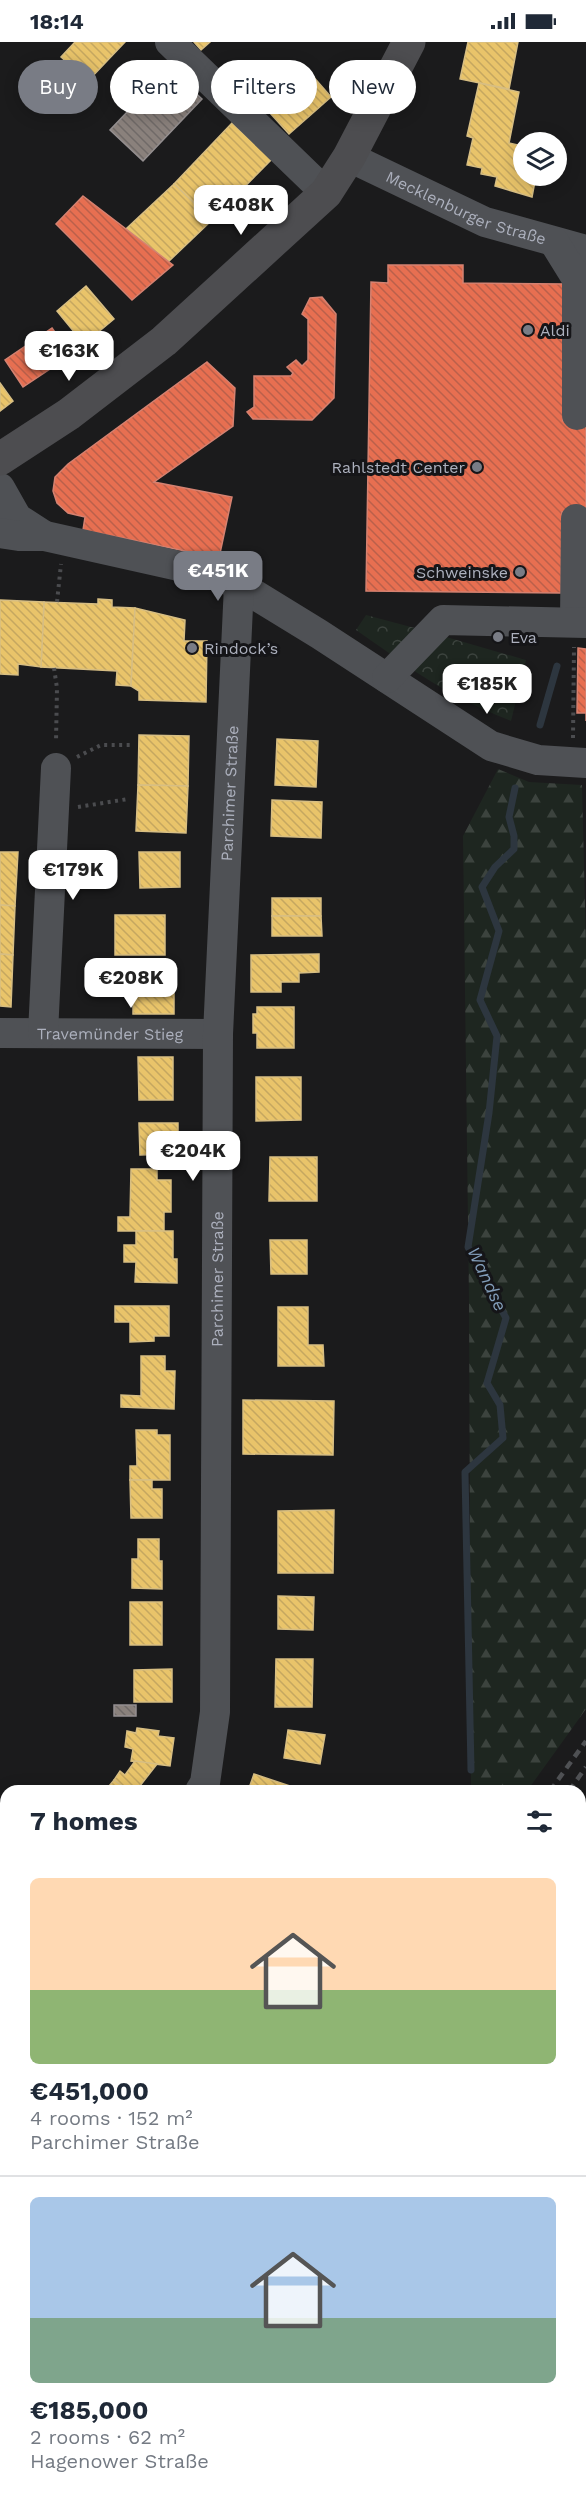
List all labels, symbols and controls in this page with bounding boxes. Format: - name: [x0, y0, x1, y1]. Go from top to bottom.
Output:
- text: 18:14: [30, 9, 84, 34]
- chip: Buy: [18, 60, 98, 114]
- chip: Rent: [110, 60, 199, 114]
- chip: Filters: [211, 60, 317, 114]
- chip: New: [329, 60, 416, 114]
- map controls: [513, 132, 567, 186]
- button: layers: [513, 132, 567, 186]
- street label: Mecklenburger Straße: [383, 167, 548, 249]
- pin: €408K: [199, 185, 283, 236]
- text: €408K: [208, 192, 274, 216]
- place label: Aldi: [540, 321, 570, 340]
- marker: Aldi: [521, 323, 535, 337]
- pin: €163K: [27, 331, 111, 382]
- text: €163K: [39, 338, 99, 362]
- place label: Rahlstedt Center: [331, 458, 465, 477]
- marker: Rahlstedt Center: [470, 460, 484, 474]
- pin: €451K: [176, 551, 260, 602]
- text: €451K: [187, 558, 249, 582]
- place label: Schweinske: [416, 563, 508, 582]
- marker: Schweinske: [513, 565, 527, 579]
- place label: Eva: [510, 628, 537, 647]
- marker: Eva: [491, 630, 505, 644]
- place label: Rindock’s: [204, 639, 278, 658]
- marker: Rindock’s: [185, 641, 199, 655]
- pin: €185K: [445, 664, 529, 715]
- text: €185K: [457, 671, 517, 695]
- street label: Parchimer Straße: [217, 725, 242, 862]
- pin: €179K: [31, 850, 115, 901]
- text: €179K: [43, 857, 104, 881]
- pin: €208K: [89, 958, 173, 1009]
- text: €208K: [98, 965, 164, 989]
- street label: Travemünder Stieg: [37, 1024, 184, 1044]
- pin: €204K: [151, 1131, 235, 1182]
- text: €204K: [160, 1138, 226, 1162]
- street label: Parchimer Straße: [208, 1211, 227, 1347]
- water label: Wandse: [463, 1243, 511, 1314]
- icon: filters: [523, 1805, 556, 1838]
- text: 7 homes: [30, 1806, 138, 1836]
- icon: home: [239, 1917, 347, 2025]
- text: €451,000: [30, 2076, 149, 2106]
- text: 4 rooms · 152 m²: [30, 2106, 193, 2130]
- text: Parchimer Straße: [30, 2130, 200, 2154]
- icon: home: [239, 2236, 347, 2344]
- text: €185,000: [30, 2395, 148, 2425]
- text: 2 rooms · 62 m²: [30, 2425, 185, 2449]
- text: Hagenower Straße: [30, 2449, 209, 2473]

